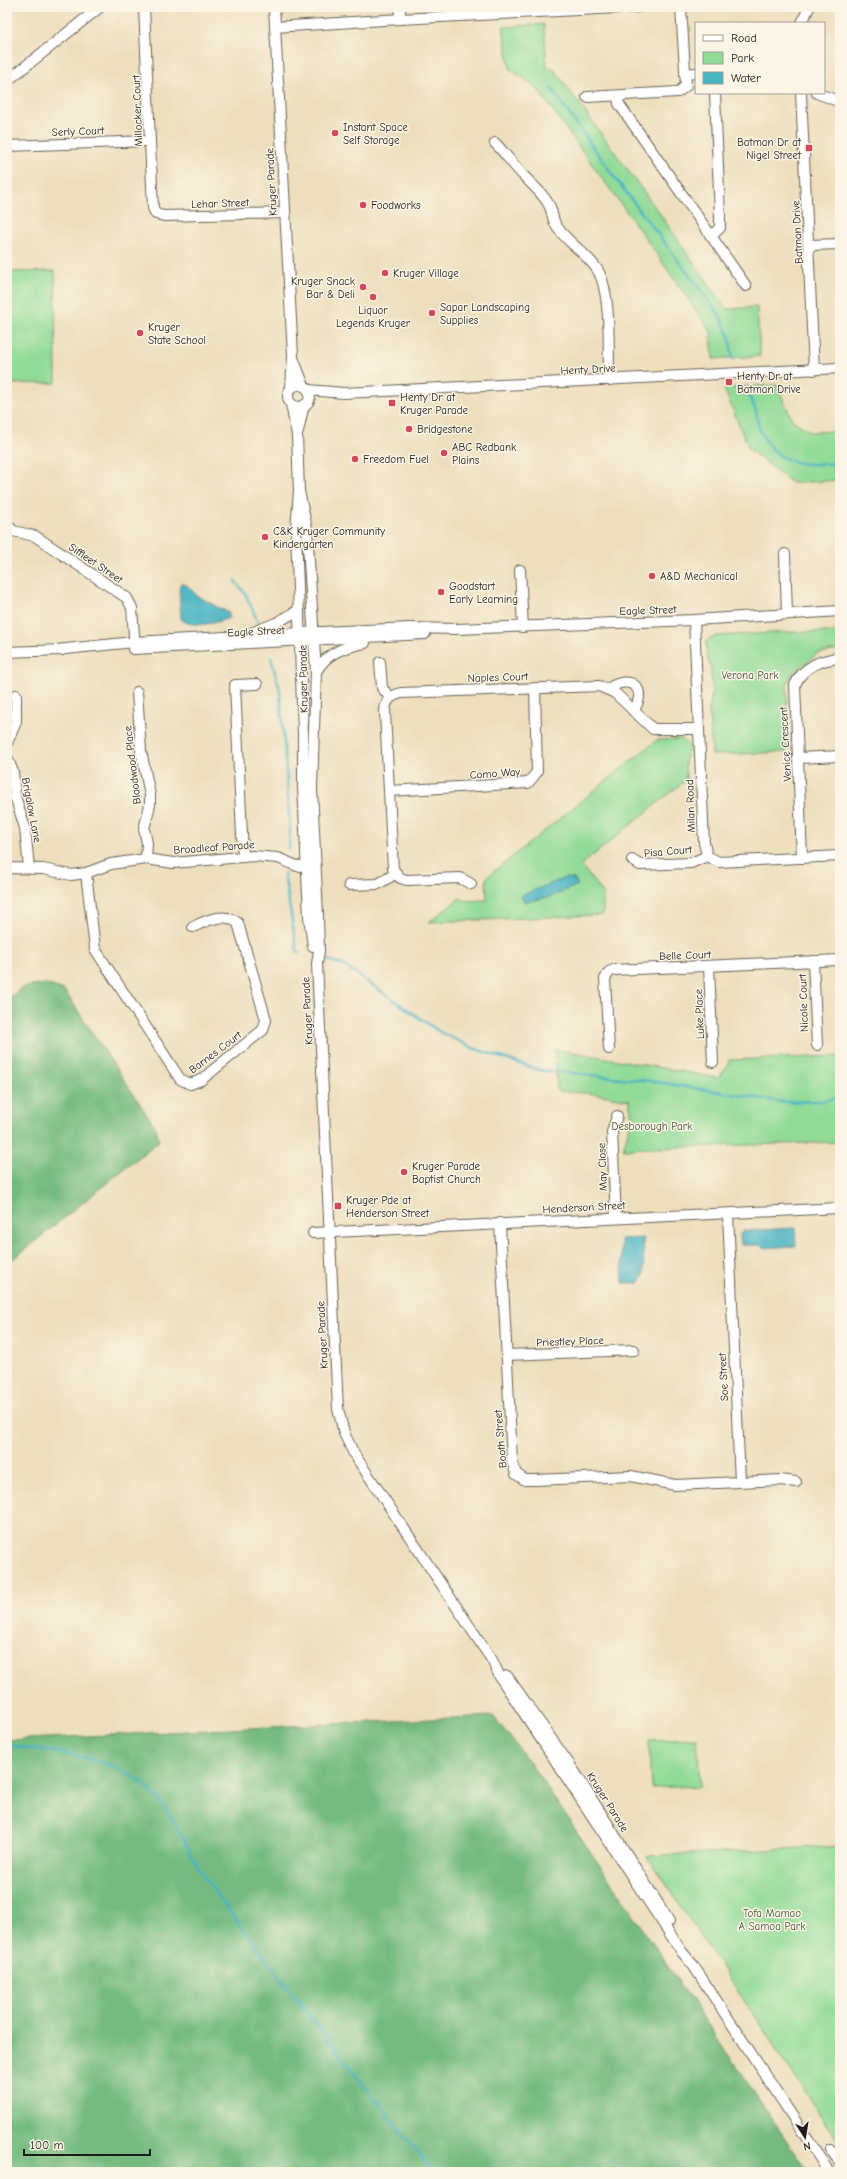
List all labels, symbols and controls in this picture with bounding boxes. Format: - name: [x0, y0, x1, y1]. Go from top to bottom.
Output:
- legend: [695, 22, 825, 94]
- text: Road: [731, 31, 757, 45]
- text: Park: [731, 51, 754, 65]
- text: Water: [731, 71, 761, 85]
- street label: Millocker Court: [130, 74, 145, 147]
- place label: Instant Space Self Storage: [343, 121, 408, 147]
- street label: Serly Court: [51, 124, 105, 139]
- marker: Instant Space Self Storage: [330, 128, 340, 138]
- place label: Batman Dr at Nigel Street: [737, 136, 802, 162]
- marker: Batman Dr at Nigel Street: [804, 143, 814, 153]
- street label: Kruger Parade: [263, 147, 280, 216]
- street label: Lehar Street: [191, 196, 250, 211]
- place label: Foodworks: [371, 199, 421, 212]
- street label: Batman Drive: [789, 199, 806, 264]
- marker: Foodworks: [358, 200, 368, 210]
- place label: Kruger Village: [393, 267, 459, 280]
- marker: Kruger Village: [380, 268, 390, 278]
- place label: Kruger Snack Bar & Deli: [291, 275, 356, 301]
- marker: Kruger Snack Bar & Deli: [358, 282, 368, 292]
- marker: Liquor Legends Kruger: [368, 292, 378, 302]
- place label: Sapar Landscaping Supplies: [440, 301, 530, 327]
- place label: Liquor Legends Kruger: [336, 304, 411, 330]
- marker: Sapar Landscaping Supplies: [427, 308, 437, 318]
- place label: Kruger State School: [148, 321, 206, 347]
- marker: Kruger State School: [135, 328, 145, 338]
- street label: Henty Drive: [560, 362, 616, 377]
- place label: Henty Dr at Batman Drive: [737, 370, 801, 396]
- marker: Henty Dr at Batman Drive: [724, 377, 734, 387]
- place label: Henty Dr at Kruger Parade: [400, 391, 469, 417]
- marker: Henty Dr at Kruger Parade: [387, 398, 397, 408]
- place label: Bridgestone: [417, 423, 473, 436]
- marker: Bridgestone: [404, 424, 414, 434]
- place label: ABC Redbank Plains: [452, 441, 517, 467]
- marker: ABC Redbank Plains: [439, 448, 449, 458]
- place label: Freedom Fuel: [363, 453, 429, 466]
- marker: Freedom Fuel: [350, 454, 360, 464]
- place label: C&K Kruger Community Kindergarten: [273, 525, 385, 551]
- marker: C&K Kruger Community Kindergarten: [260, 532, 270, 542]
- street label: Siffleet Street: [66, 541, 126, 587]
- place label: A&D Mechanical: [660, 570, 738, 583]
- marker: A&D Mechanical: [647, 571, 657, 581]
- place label: Goodstart Early Learning: [449, 580, 518, 606]
- marker: Goodstart Early Learning: [436, 587, 446, 597]
- street label: Eagle Street: [619, 603, 678, 618]
- street label: Eagle Street: [227, 623, 286, 639]
- street label: Kruger Parade: [296, 644, 311, 713]
- park label: Verona Park: [721, 669, 779, 682]
- street label: Naples Court: [467, 670, 529, 685]
- street label: Venice Crescent: [777, 705, 794, 782]
- street label: Bloodwood Place: [121, 724, 144, 805]
- street label: Como Way: [469, 765, 521, 782]
- street label: Brigalow Lane: [19, 776, 44, 844]
- street label: Milan Road: [683, 779, 698, 833]
- street label: Broadleaf Parade: [173, 838, 255, 857]
- street label: Pisa Court: [643, 843, 693, 860]
- street label: Belle Court: [659, 948, 712, 963]
- street label: Nicole Court: [796, 973, 811, 1032]
- street label: Kruger Parade: [299, 976, 316, 1045]
- street label: Luke Place: [692, 988, 707, 1039]
- street label: Barnes Court: [186, 1028, 245, 1076]
- park label: Desborough Park: [612, 1120, 693, 1133]
- street label: May Close: [595, 1142, 610, 1191]
- place label: Kruger Parade Baptist Church: [412, 1160, 481, 1186]
- marker: Kruger Parade Baptist Church: [399, 1167, 409, 1177]
- place label: Kruger Pde at Henderson Street: [346, 1194, 430, 1220]
- street label: Henderson Street: [542, 1199, 627, 1216]
- marker: Kruger Pde at Henderson Street: [333, 1201, 343, 1211]
- street label: Kruger Parade: [314, 1300, 331, 1369]
- street label: Priestley Place: [536, 1334, 605, 1349]
- street label: Soe Street: [716, 1352, 731, 1402]
- street label: Booth Street: [491, 1408, 510, 1469]
- street label: Kruger Parade: [584, 1770, 631, 1835]
- park label: Tofa Mamao A Samoa Park: [738, 1907, 806, 1933]
- north arrow: [785, 2117, 825, 2157]
- scale bar: [24, 2131, 150, 2157]
- text: 100 m: [30, 2138, 63, 2152]
- text: N: [802, 2139, 812, 2153]

